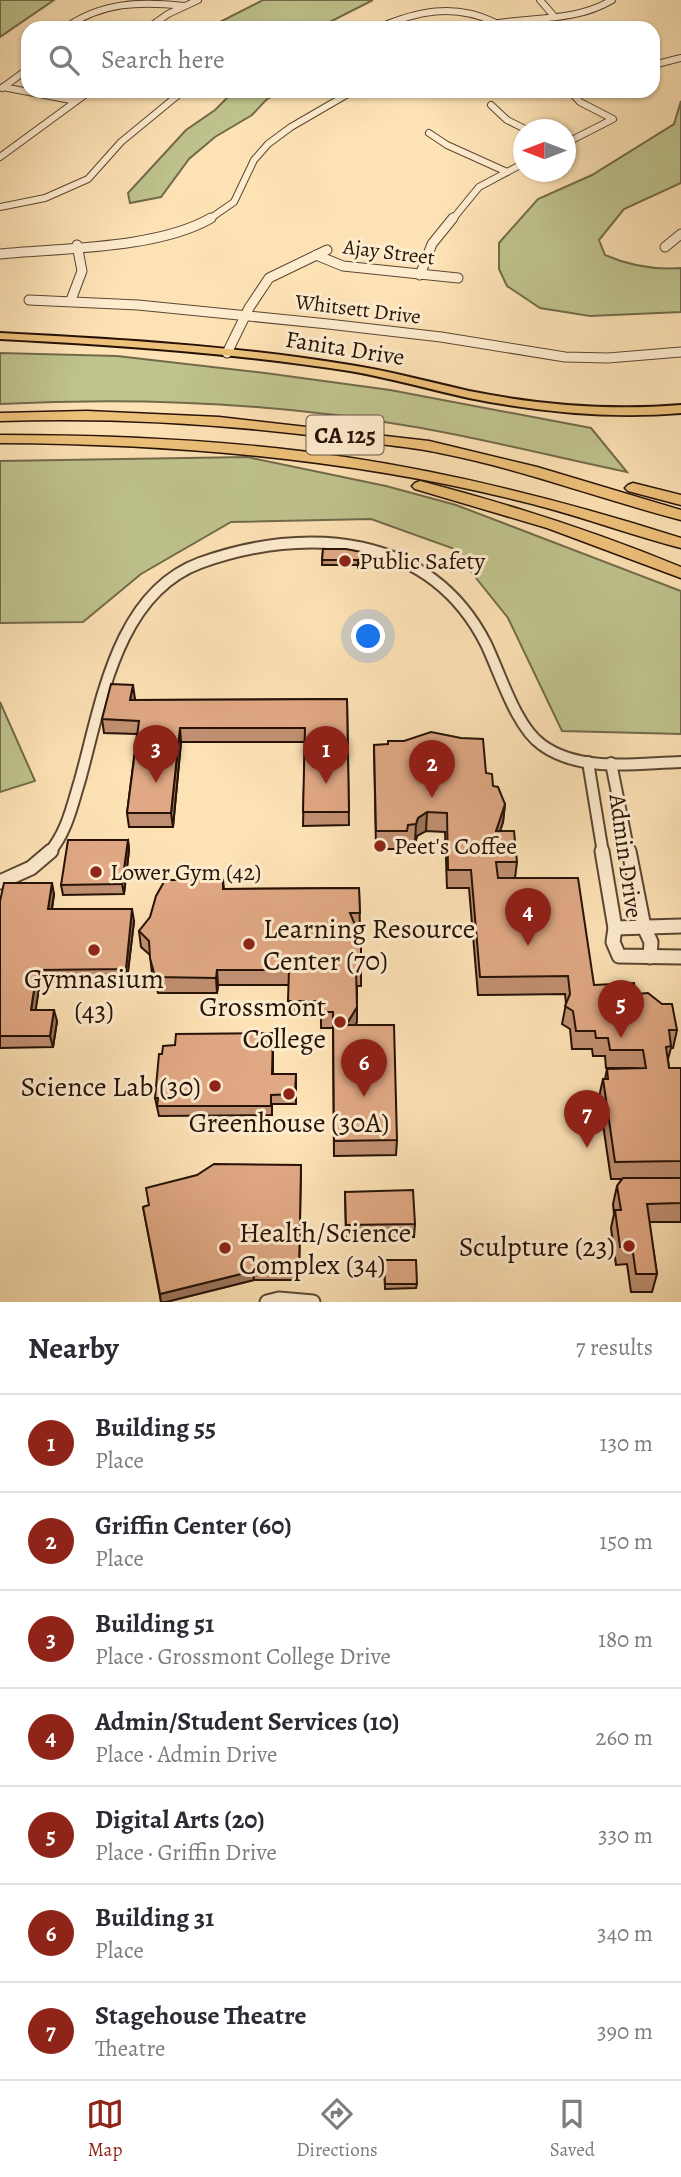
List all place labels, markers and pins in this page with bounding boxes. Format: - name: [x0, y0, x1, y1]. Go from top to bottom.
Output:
- place label: Public Safety: [359, 545, 486, 577]
- marker: Public Safety: [337, 553, 353, 569]
- pin: 3: [133, 725, 179, 783]
- pin: 1: [303, 726, 349, 784]
- pin: 2: [409, 740, 455, 798]
- place label: Peet's Coffee: [394, 830, 517, 862]
- marker: Peet's Coffee: [372, 838, 388, 854]
- place label: Lower Gym (42): [110, 856, 261, 888]
- marker: Lower Gym (42): [88, 864, 104, 880]
- pin: 4: [505, 888, 551, 946]
- place label: Learning Resource Center (70): [263, 910, 475, 980]
- marker: Learning Resource Center (70): [241, 936, 257, 952]
- marker: Gymnasium (43): [86, 942, 102, 958]
- place label: Gymnasium (43): [24, 960, 164, 1030]
- pin: 5: [598, 980, 644, 1038]
- place label: Grossmont College: [199, 988, 326, 1058]
- marker: Grossmont College: [332, 1014, 348, 1030]
- pin: 6: [341, 1039, 387, 1097]
- place label: Science Lab (30): [21, 1068, 201, 1106]
- marker: Science Lab (30): [207, 1078, 223, 1094]
- marker: Greenhouse (30A): [281, 1086, 297, 1102]
- pin: 7: [564, 1090, 610, 1148]
- place label: Greenhouse (30A): [189, 1104, 389, 1142]
- place label: Health/Science Complex (34): [239, 1214, 411, 1284]
- place label: Sculpture (23): [459, 1228, 615, 1266]
- marker: Sculpture (23): [621, 1238, 637, 1254]
- marker: Health/Science Complex (34): [217, 1240, 233, 1256]

